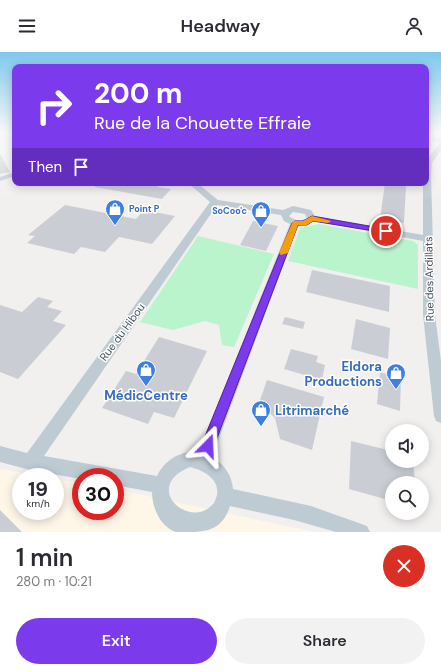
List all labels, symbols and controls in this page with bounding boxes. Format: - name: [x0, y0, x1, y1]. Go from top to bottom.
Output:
- text: Headway: [181, 14, 260, 38]
- icon: menu: [16, 15, 38, 37]
- icon: person: [403, 15, 425, 37]
- text: 200 m: [94, 75, 182, 112]
- icon: right: [28, 80, 80, 132]
- text: Rue de la Chouette Effraie: [94, 111, 311, 135]
- icon: arrive: [70, 156, 92, 178]
- text: Then: [28, 157, 62, 177]
- shop icon: Point P: [104, 198, 126, 226]
- shop icon: SoCoo'c: [250, 200, 272, 228]
- place label: Point P: [129, 203, 160, 215]
- place label: SoCoo'c: [212, 205, 248, 217]
- pin: [369, 214, 403, 248]
- icon: arrive: [375, 220, 397, 242]
- street label: Rue des Ardillats: [421, 236, 437, 322]
- street label: Rue du Hibou: [96, 300, 148, 364]
- place label: Eldora Productions: [304, 358, 382, 390]
- shop icon: MédicCentre: [135, 359, 157, 387]
- shop icon: Eldora Productions: [385, 362, 407, 390]
- place label: MédicCentre: [104, 387, 188, 404]
- shop icon: Litrimarché: [250, 399, 272, 427]
- place label: Litrimarché: [275, 402, 349, 419]
- map controls: [385, 424, 429, 520]
- button: sound: [385, 424, 429, 468]
- position arrow: [187, 425, 229, 467]
- speed limit sign: 30: [72, 468, 124, 520]
- text: 19: [28, 476, 48, 502]
- button: search: [385, 476, 429, 520]
- text: km/h: [26, 497, 50, 510]
- text: 1 min: [16, 542, 73, 573]
- button: close: [383, 545, 425, 587]
- text: 280 m · 10:21: [16, 573, 92, 590]
- button: Exit: [16, 618, 217, 664]
- button: Share: [225, 618, 425, 664]

